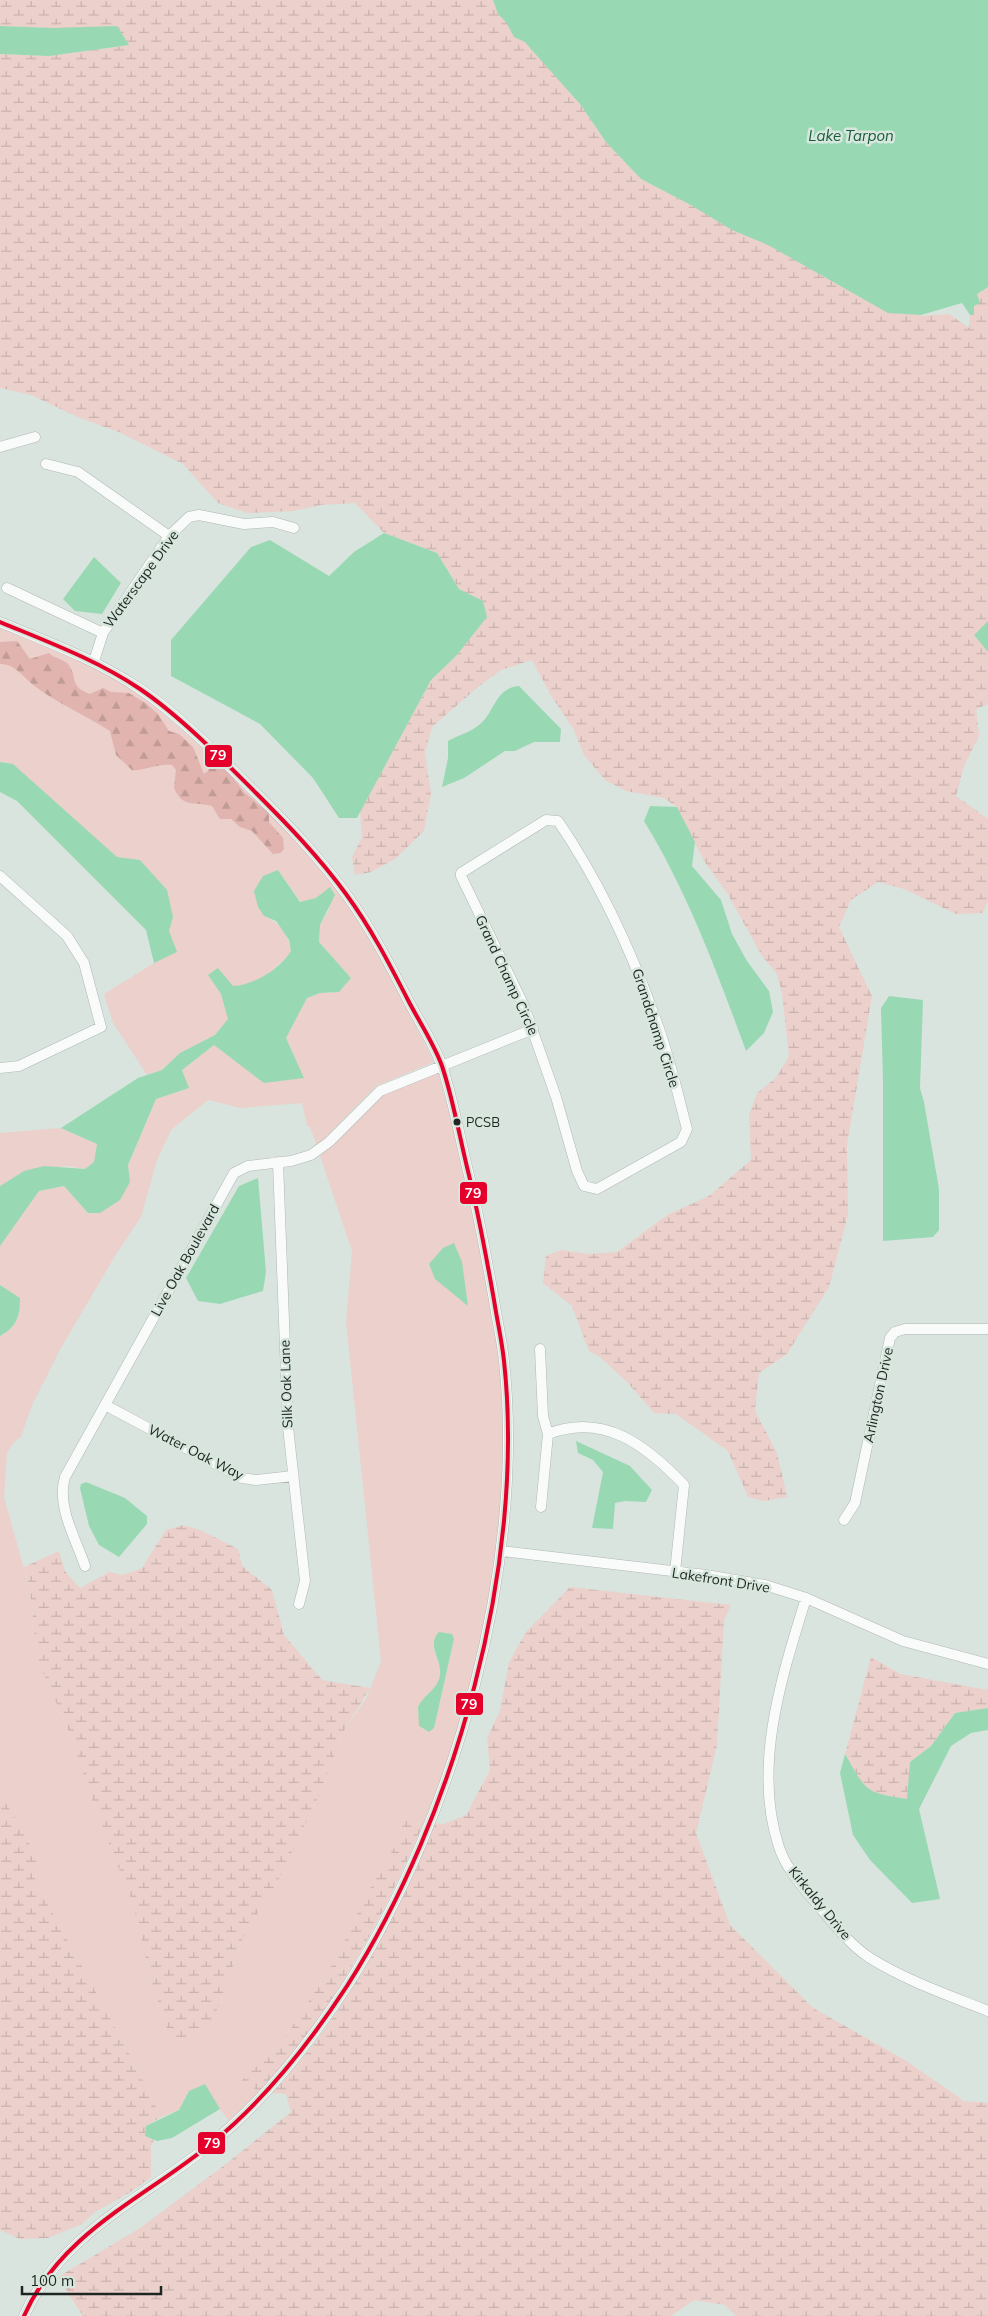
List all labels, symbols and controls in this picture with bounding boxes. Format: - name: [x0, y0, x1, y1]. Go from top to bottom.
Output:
- water label: Lake Tarpon: [808, 126, 894, 145]
- street label: Waterscape Drive: [100, 527, 182, 631]
- line badge: 79: [204, 744, 233, 768]
- text: 79: [210, 746, 226, 764]
- street label: Grand Champ Circle: [471, 912, 543, 1038]
- street label: Grandchamp Circle: [628, 966, 684, 1090]
- place label: PCSB: [466, 1114, 500, 1130]
- marker: PCSB: [452, 1117, 462, 1127]
- line badge: 79: [459, 1181, 488, 1205]
- text: 79: [465, 1184, 481, 1202]
- street label: Live Oak Boulevard: [147, 1201, 223, 1319]
- street label: Silk Oak Lane: [275, 1340, 297, 1428]
- street label: Arlington Drive: [859, 1346, 897, 1444]
- street label: Water Oak Way: [145, 1420, 247, 1484]
- street label: Lakefront Drive: [671, 1563, 771, 1597]
- line badge: 79: [455, 1692, 484, 1716]
- text: 79: [461, 1695, 477, 1713]
- street label: Kirkaldy Drive: [785, 1863, 855, 1943]
- line badge: 79: [197, 2131, 226, 2155]
- text: 79: [204, 2134, 220, 2152]
- scale bar: [22, 2264, 161, 2296]
- text: 100 m: [30, 2271, 74, 2290]

